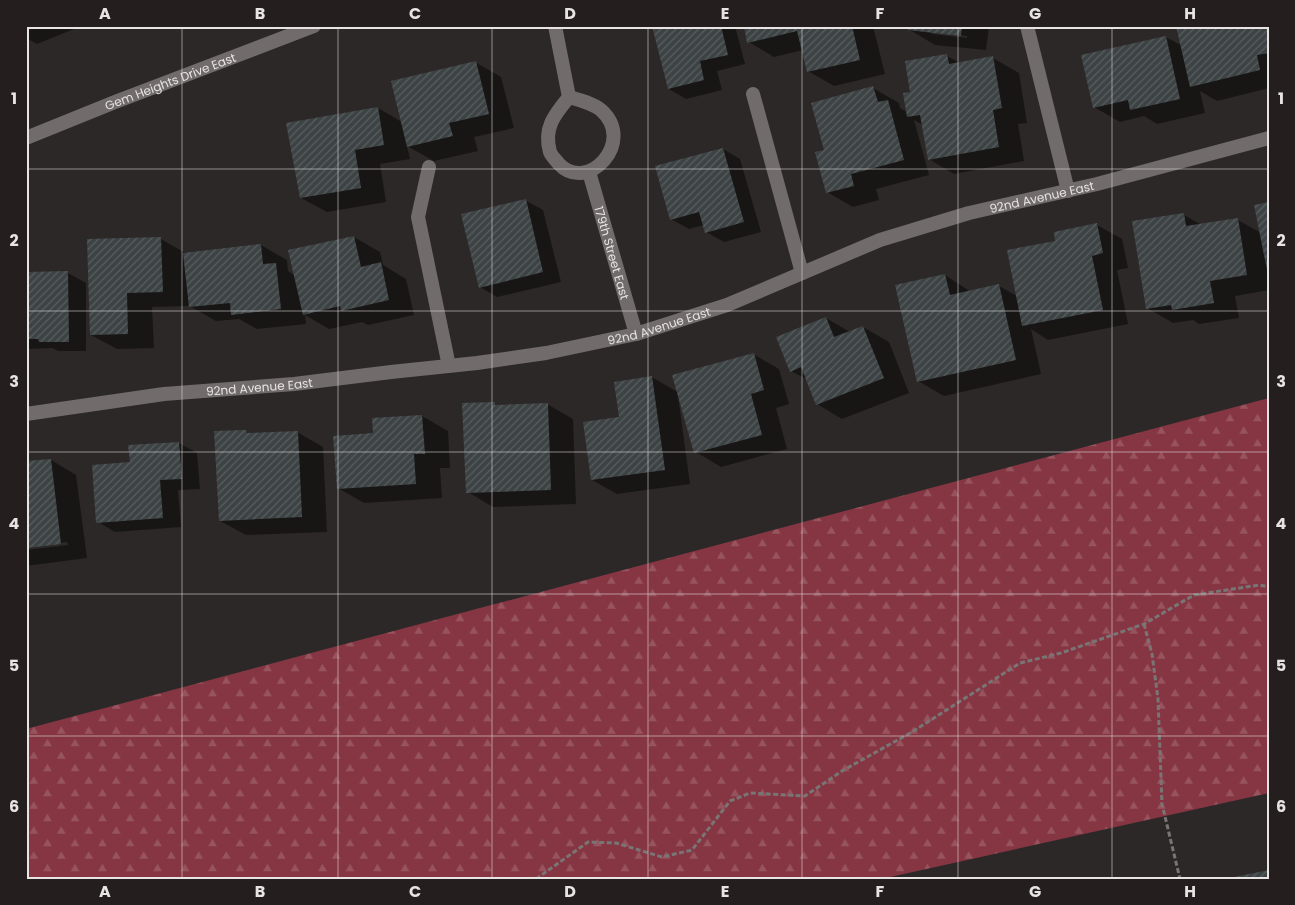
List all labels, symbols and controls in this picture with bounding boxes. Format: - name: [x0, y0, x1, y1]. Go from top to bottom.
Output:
- text: A: [99, 2, 111, 25]
- text: B: [255, 2, 265, 25]
- text: C: [409, 2, 421, 25]
- text: D: [564, 2, 576, 25]
- text: E: [721, 2, 729, 25]
- text: F: [876, 2, 885, 25]
- text: G: [1029, 2, 1041, 25]
- text: H: [1184, 2, 1196, 25]
- street label: Gem Heights Drive East: [102, 48, 238, 114]
- text: 1: [11, 87, 17, 110]
- text: 1: [1278, 87, 1284, 110]
- street label: 92nd Avenue East: [988, 176, 1096, 217]
- street label: 179th Street East: [591, 204, 634, 301]
- text: 2: [9, 229, 19, 252]
- text: 2: [1276, 229, 1286, 252]
- street label: 92nd Avenue East: [606, 302, 713, 348]
- text: 3: [9, 370, 19, 393]
- text: 3: [1276, 370, 1286, 393]
- street label: 92nd Avenue East: [205, 373, 313, 399]
- text: 4: [9, 512, 20, 535]
- text: 4: [1276, 512, 1287, 535]
- text: 5: [9, 654, 19, 677]
- text: 5: [1276, 654, 1286, 677]
- text: 6: [9, 795, 19, 818]
- text: 6: [1276, 795, 1286, 818]
- text: A: [99, 880, 111, 903]
- text: B: [255, 880, 265, 903]
- text: C: [409, 880, 421, 903]
- text: D: [564, 880, 576, 903]
- text: E: [721, 880, 729, 903]
- text: F: [876, 880, 885, 903]
- text: G: [1029, 880, 1041, 903]
- text: H: [1184, 880, 1196, 903]

